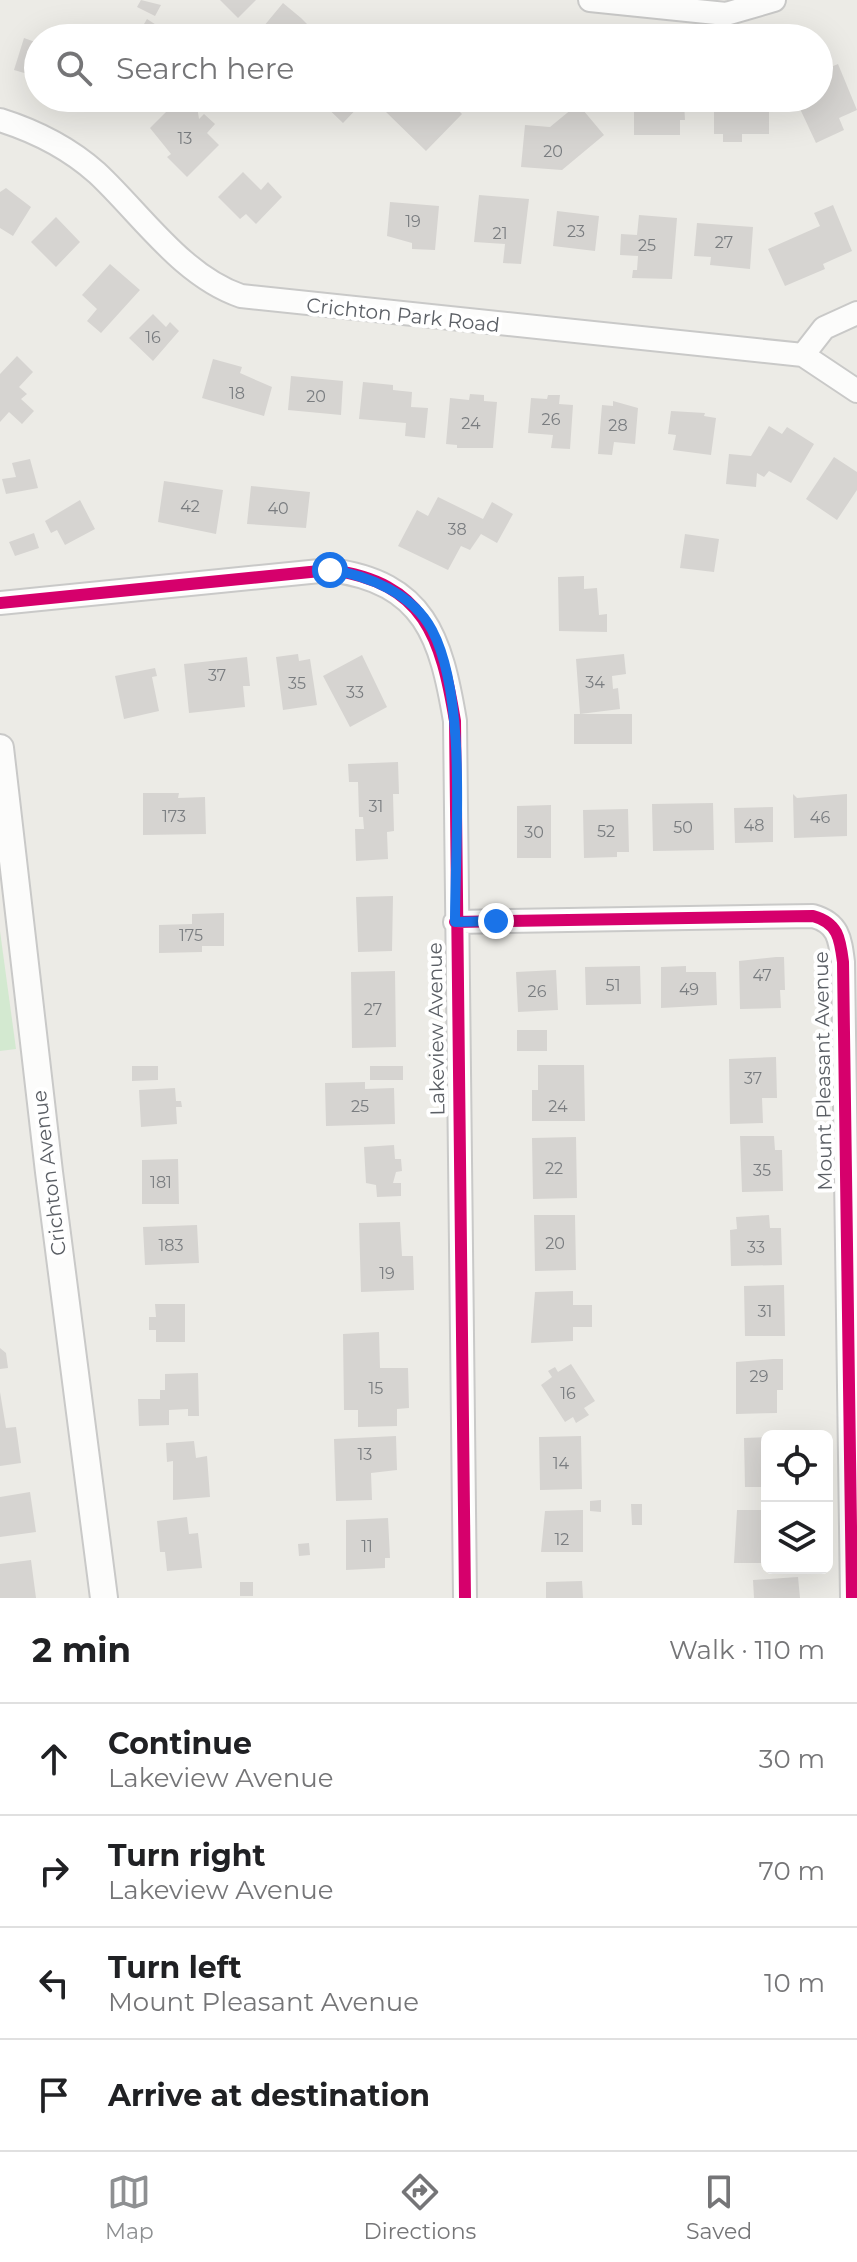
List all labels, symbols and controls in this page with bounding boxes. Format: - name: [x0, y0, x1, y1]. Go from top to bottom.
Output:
- search box: [24, 24, 833, 112]
- icon: search: [52, 46, 96, 90]
- text: Search here: [116, 50, 294, 87]
- house number: 13: [178, 129, 192, 148]
- house number: 20: [543, 142, 563, 161]
- house number: 19: [405, 212, 421, 231]
- house number: 23: [567, 222, 585, 241]
- house number: 21: [493, 224, 507, 243]
- house number: 27: [715, 233, 733, 252]
- house number: 25: [638, 236, 656, 255]
- street label: Crichton Park Road: [305, 293, 501, 337]
- house number: 16: [145, 328, 161, 347]
- house number: 18: [229, 384, 245, 403]
- house number: 20: [306, 387, 326, 406]
- house number: 26: [542, 410, 561, 429]
- house number: 24: [461, 414, 481, 433]
- house number: 28: [608, 416, 628, 435]
- house number: 42: [180, 497, 200, 516]
- house number: 40: [267, 499, 289, 518]
- house number: 38: [447, 520, 467, 539]
- route start: [312, 552, 348, 588]
- house number: 37: [208, 666, 226, 685]
- house number: 34: [585, 673, 605, 692]
- house number: 35: [288, 674, 306, 693]
- house number: 33: [346, 683, 364, 702]
- house number: 31: [369, 797, 383, 816]
- house number: 173: [162, 807, 186, 826]
- house number: 46: [810, 808, 830, 827]
- house number: 48: [744, 816, 764, 835]
- house number: 50: [673, 818, 693, 837]
- house number: 52: [597, 822, 615, 841]
- house number: 30: [524, 823, 544, 842]
- route end: [478, 903, 514, 939]
- house number: 175: [179, 926, 203, 945]
- street label: Lakeview Avenue: [422, 942, 450, 1116]
- street label: Mount Pleasant Avenue: [809, 951, 837, 1191]
- house number: 47: [752, 966, 772, 985]
- house number: 51: [606, 976, 620, 995]
- house number: 49: [679, 980, 699, 999]
- house number: 26: [528, 982, 547, 1001]
- house number: 27: [364, 1000, 382, 1019]
- house number: 37: [744, 1069, 762, 1088]
- street label: Crichton Avenue: [27, 1089, 71, 1257]
- house number: 25: [351, 1097, 369, 1116]
- house number: 24: [548, 1097, 568, 1116]
- house number: 22: [545, 1159, 563, 1178]
- house number: 35: [753, 1161, 771, 1180]
- house number: 181: [150, 1173, 172, 1192]
- house number: 20: [545, 1234, 565, 1253]
- house number: 183: [158, 1236, 184, 1255]
- house number: 33: [747, 1238, 765, 1257]
- house number: 19: [379, 1264, 395, 1283]
- house number: 31: [758, 1302, 772, 1321]
- house number: 29: [750, 1367, 768, 1386]
- house number: 15: [369, 1379, 383, 1398]
- house number: 16: [560, 1384, 576, 1403]
- map controls: [761, 1430, 833, 1574]
- button: locate: [761, 1430, 833, 1502]
- house number: 13: [358, 1445, 372, 1464]
- house number: 14: [553, 1454, 570, 1473]
- button: layers: [761, 1502, 833, 1574]
- house number: 12: [555, 1530, 569, 1549]
- house number: 11: [361, 1537, 373, 1556]
- text: 2 min: [32, 1629, 131, 1671]
- text: Walk · 110 m: [669, 1634, 825, 1666]
- text: Continue: [108, 1725, 252, 1762]
- icon: ahead: [32, 1737, 76, 1781]
- text: 30 m: [759, 1743, 825, 1775]
- text: Lakeview Avenue: [108, 1762, 333, 1794]
- text: Turn right: [108, 1837, 265, 1874]
- icon: right: [32, 1849, 76, 1893]
- text: 70 m: [759, 1855, 825, 1887]
- text: Lakeview Avenue: [108, 1874, 333, 1906]
- text: Turn left: [108, 1949, 241, 1986]
- icon: left: [32, 1961, 76, 2005]
- text: 10 m: [764, 1967, 825, 1999]
- text: Mount Pleasant Avenue: [108, 1986, 419, 2018]
- icon: arrive: [32, 2073, 76, 2117]
- text: Arrive at destination: [108, 2077, 430, 2114]
- tab: Map: [105, 2170, 154, 2245]
- tab: Directions: [364, 2170, 476, 2245]
- tab: Saved: [686, 2170, 752, 2245]

